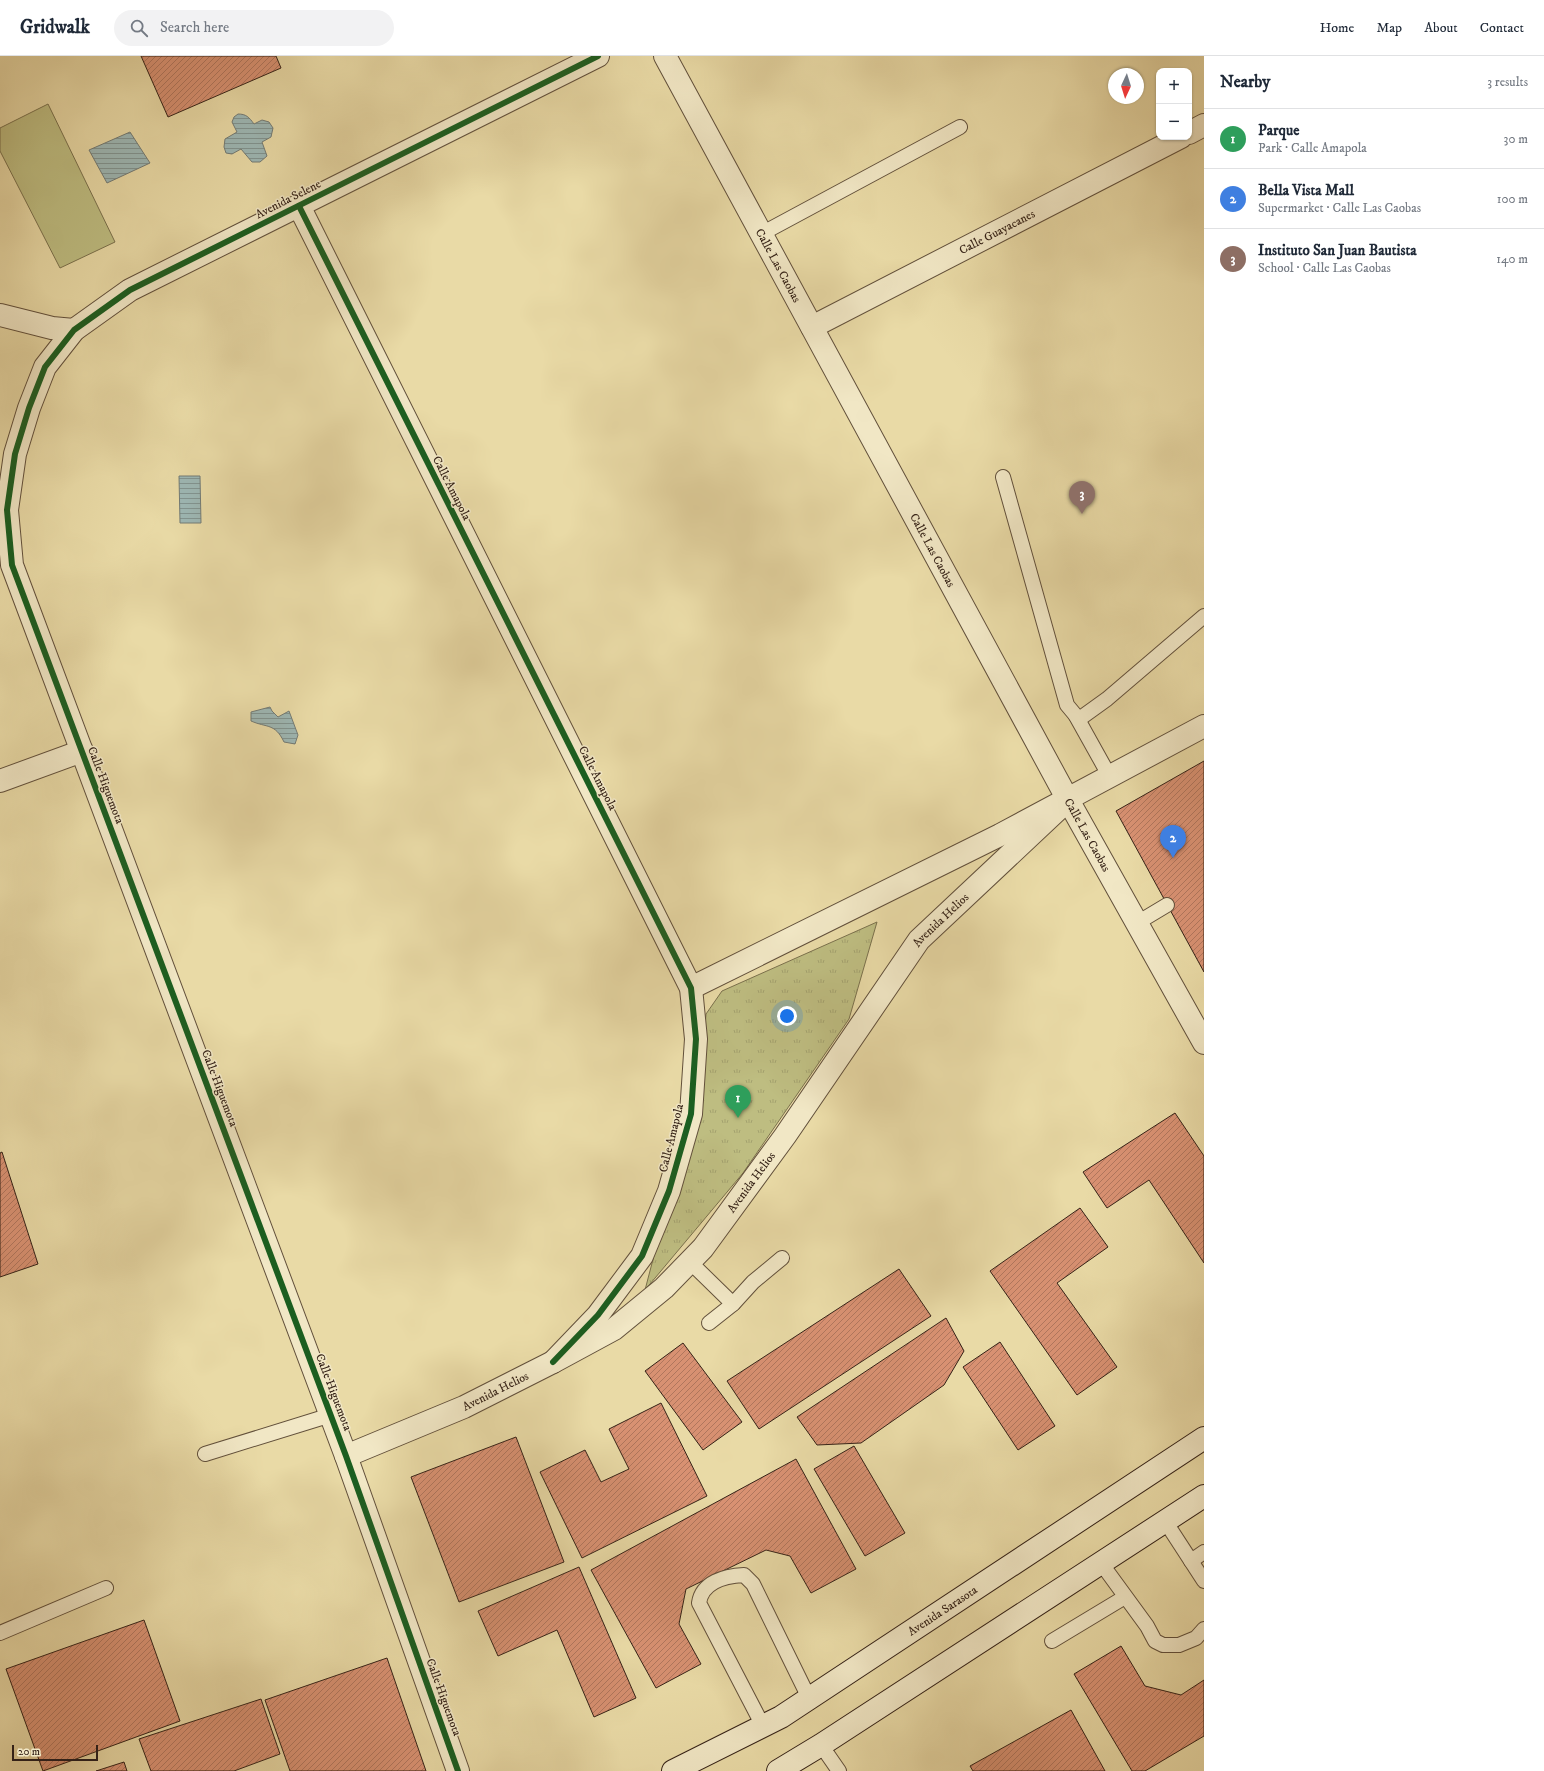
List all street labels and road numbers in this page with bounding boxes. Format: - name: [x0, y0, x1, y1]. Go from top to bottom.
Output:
- street label: Avenida Selene: [253, 176, 324, 222]
- street label: Calle Guayacanes: [957, 206, 1038, 258]
- street label: Calle Las Caobas: [752, 226, 804, 305]
- street label: Calle Amapola: [429, 454, 475, 524]
- street label: Calle Las Caobas: [906, 511, 958, 590]
- street label: Calle Amapola: [575, 744, 621, 814]
- street label: Calle Higuemota: [84, 745, 127, 827]
- street label: Calle Las Caobas: [1060, 796, 1114, 874]
- street label: Avenida Helios: [909, 890, 972, 950]
- street label: Calle Higuemota: [198, 1048, 241, 1130]
- street label: Calle Amapola: [656, 1101, 687, 1174]
- street label: Avenida Helios: [724, 1149, 779, 1216]
- street label: Calle Higuemota: [312, 1352, 355, 1434]
- street label: Avenida Helios: [460, 1369, 531, 1415]
- street label: Avenida Sarasota: [905, 1582, 981, 1639]
- street label: Calle Higuemota: [423, 1656, 465, 1739]

